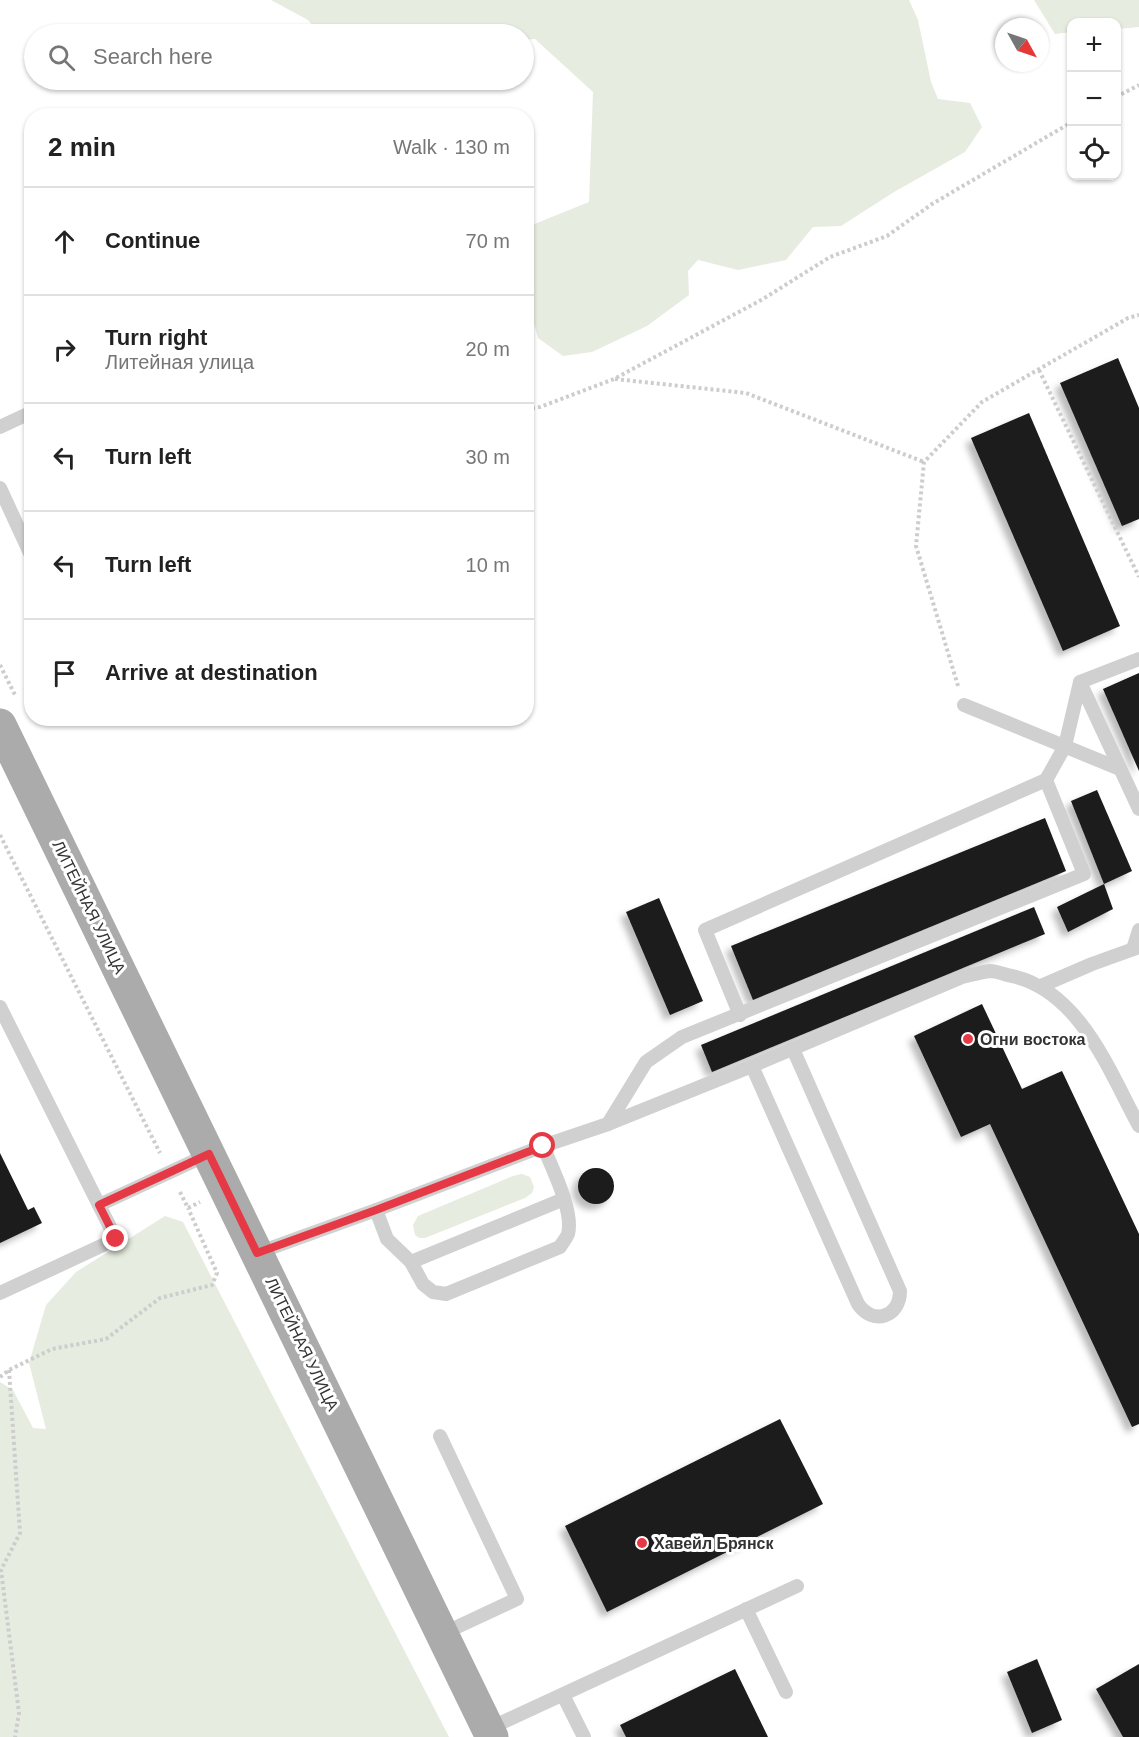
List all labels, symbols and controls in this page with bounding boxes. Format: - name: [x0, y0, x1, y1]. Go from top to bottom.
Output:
- north arrow: [995, 18, 1049, 72]
- map controls: [1067, 18, 1121, 180]
- button: +: [1067, 18, 1121, 72]
- search box: [24, 24, 534, 90]
- icon: search: [45, 41, 78, 74]
- text: Search here: [93, 44, 213, 69]
- button: −: [1067, 72, 1121, 126]
- button: locate: [1067, 126, 1121, 180]
- text: 2 min: [48, 132, 116, 162]
- text: Walk · 130 m: [393, 136, 510, 158]
- icon: ahead: [48, 225, 81, 258]
- text: Continue: [105, 228, 200, 253]
- text: 70 m: [466, 230, 510, 252]
- text: Turn right: [105, 325, 207, 350]
- icon: right: [48, 333, 81, 366]
- text: 20 m: [466, 338, 510, 360]
- text: Литейная улица: [105, 351, 254, 373]
- icon: left: [48, 441, 81, 474]
- text: Turn left: [105, 444, 191, 469]
- text: 30 m: [466, 446, 510, 468]
- icon: left: [48, 549, 81, 582]
- text: Turn left: [105, 552, 191, 577]
- text: 10 m: [466, 554, 510, 576]
- icon: arrive: [48, 657, 81, 690]
- text: Arrive at destination: [105, 660, 318, 685]
- street label: ЛИТЕЙНАЯ УЛИЦА: [49, 837, 130, 977]
- place label: Огни востока: [980, 1031, 1086, 1048]
- marker: Огни востока: [961, 1032, 975, 1046]
- route start: [529, 1132, 555, 1158]
- route end: [102, 1225, 128, 1251]
- street label: ЛИТЕЙНАЯ УЛИЦА: [262, 1274, 343, 1414]
- place label: Хавейл Брянск: [654, 1535, 775, 1552]
- marker: Хавейл Брянск: [635, 1536, 649, 1550]

